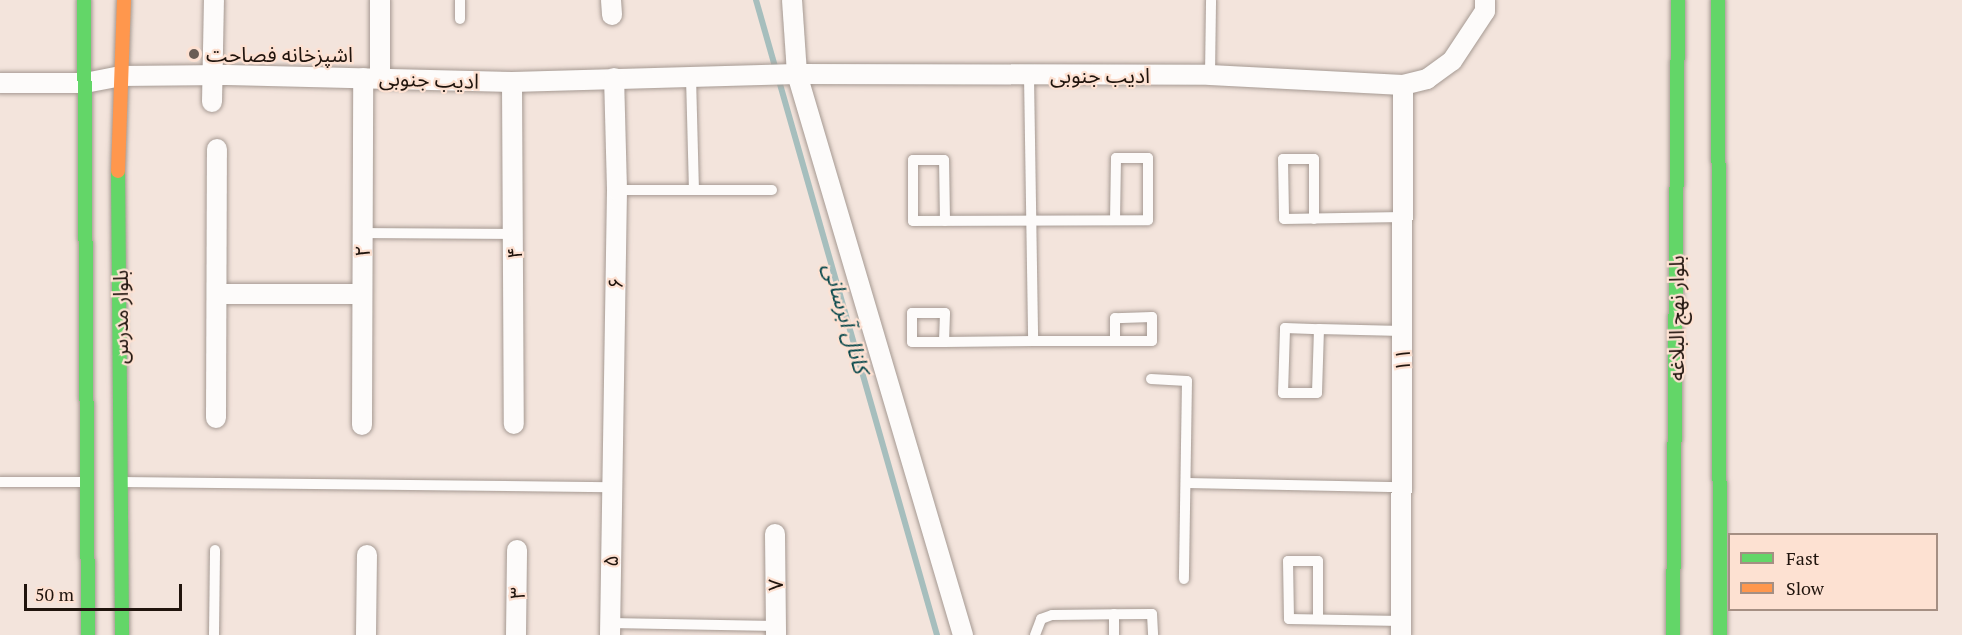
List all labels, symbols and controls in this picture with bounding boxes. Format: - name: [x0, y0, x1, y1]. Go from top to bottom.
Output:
- place label: اشپزخانه فصاحت: [206, 41, 353, 67]
- marker: اشپزخانه فصاحت: [187, 47, 201, 61]
- street label: ادیب جنوبی: [1050, 62, 1150, 88]
- street label: ادیب جنوبی: [379, 65, 479, 93]
- street label: ۲: [349, 245, 375, 257]
- street label: ۴: [501, 247, 527, 259]
- street label: بلوار نهج البلاغه: [1663, 255, 1689, 381]
- water label: کانال آبرسانی: [819, 260, 875, 376]
- street label: بلوار مدرس: [107, 270, 133, 364]
- street label: ۶: [602, 277, 628, 289]
- street label: ۱۱: [1389, 348, 1415, 372]
- legend: [1728, 533, 1938, 611]
- text: Fast: [1786, 546, 1819, 570]
- street label: ۵: [597, 555, 623, 567]
- scale bar: [27, 572, 184, 610]
- text: Slow: [1786, 576, 1824, 600]
- street label: ۷: [762, 579, 788, 591]
- text: 50 m: [35, 582, 74, 606]
- street label: ۳: [504, 587, 530, 599]

